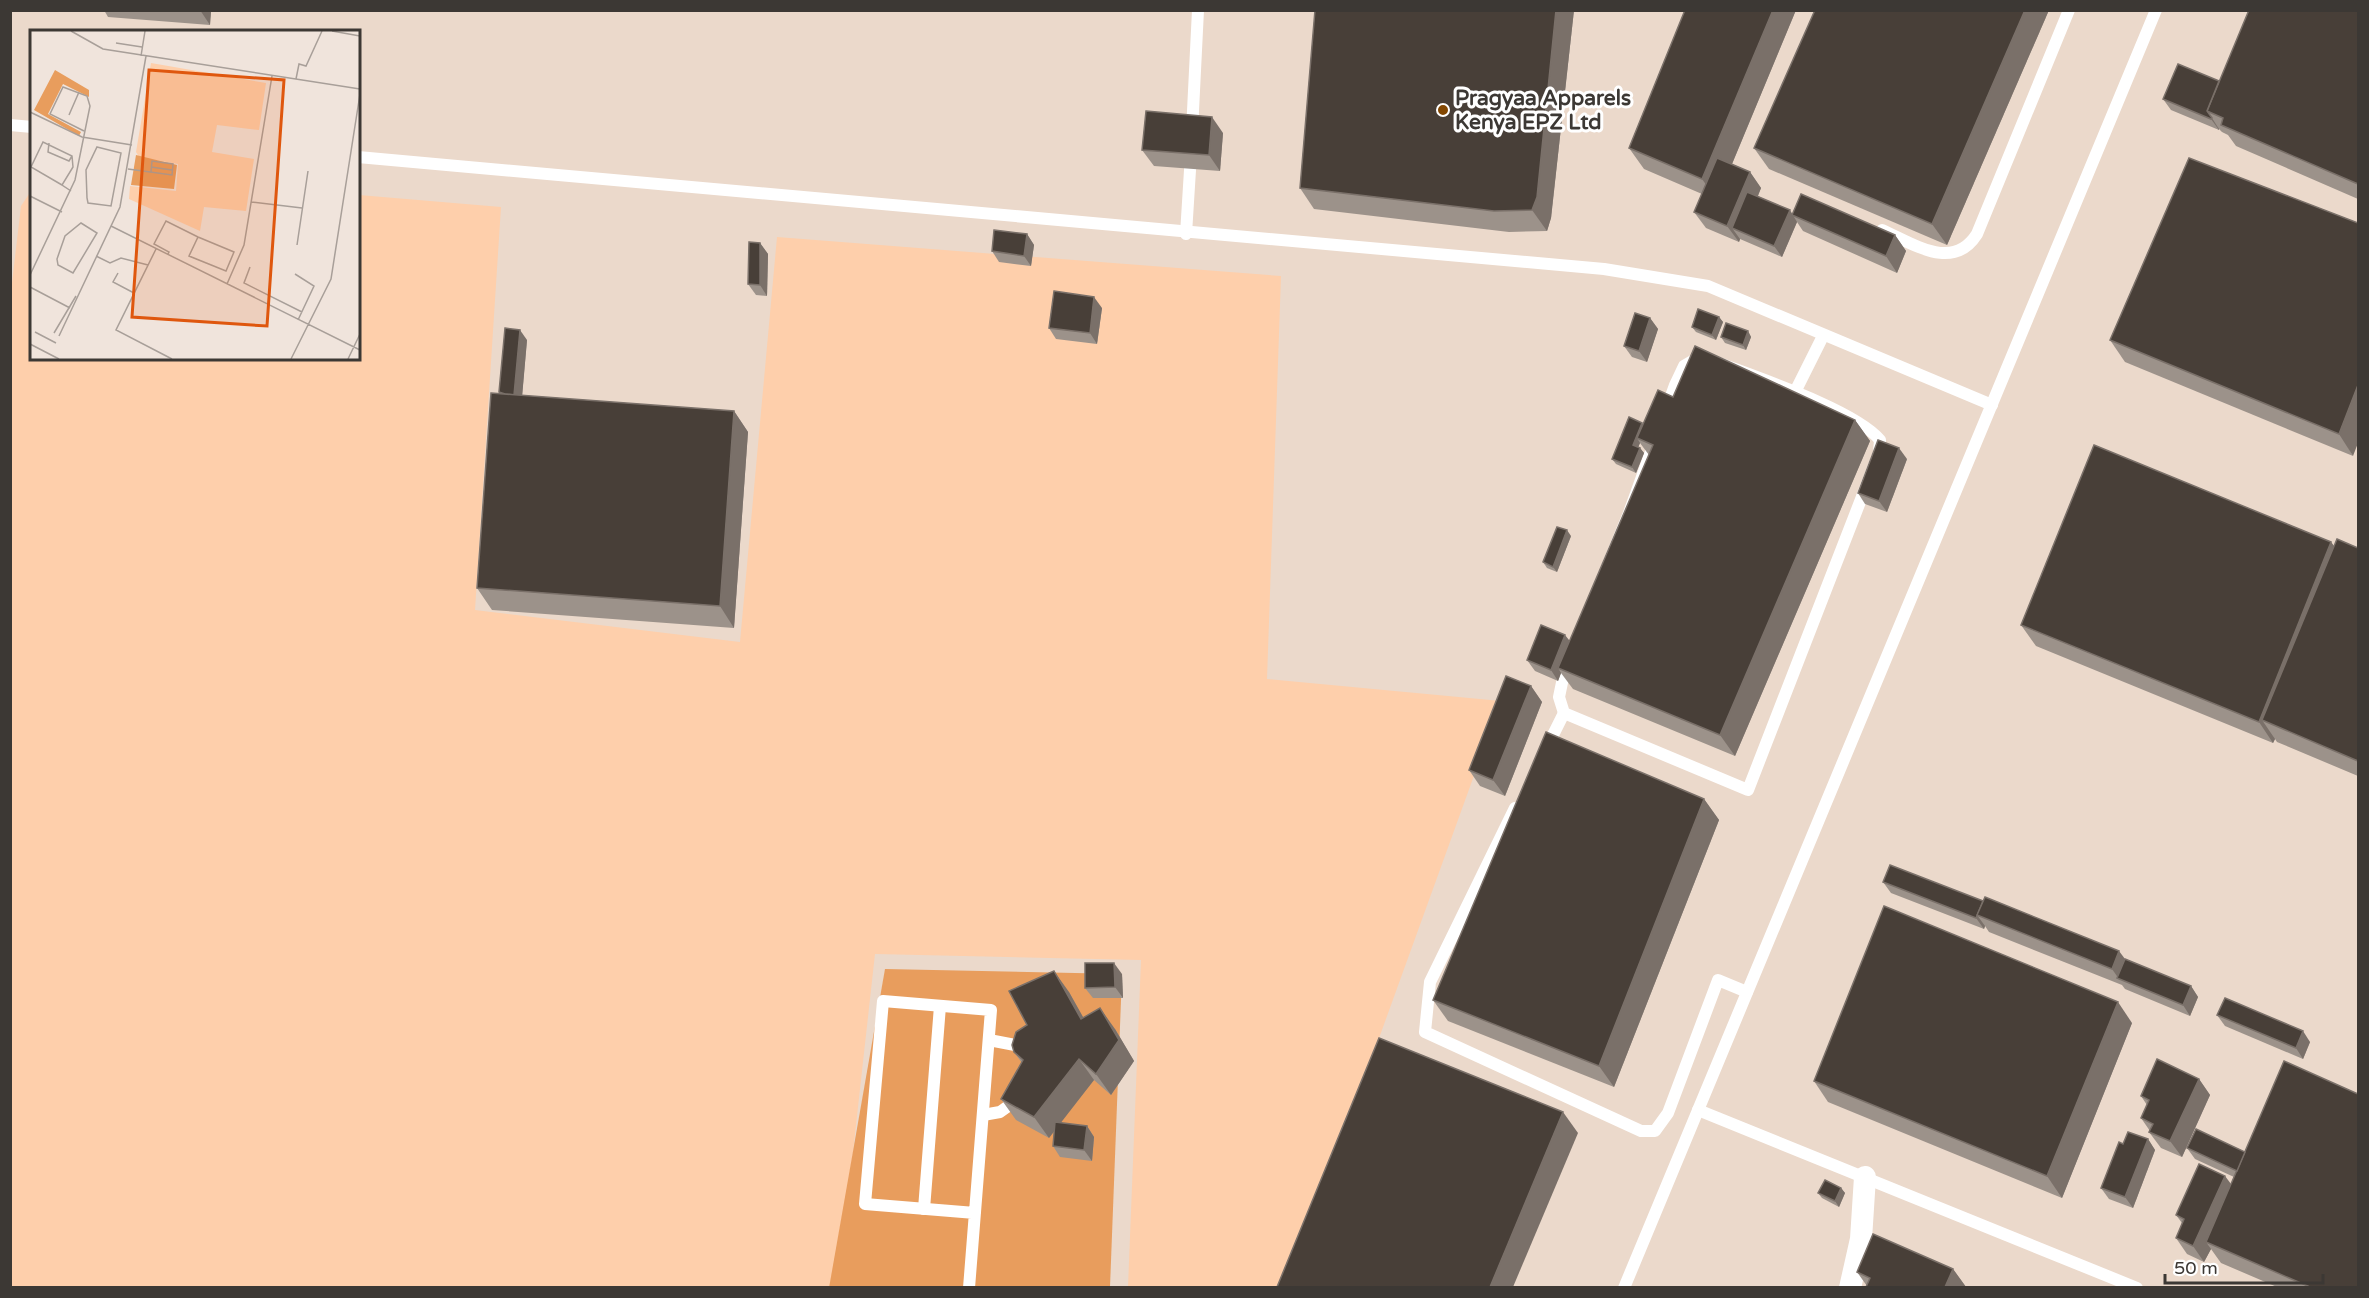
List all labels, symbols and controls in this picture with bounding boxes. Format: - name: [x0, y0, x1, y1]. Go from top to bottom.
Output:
- inset map: [30, 30, 360, 360]
- place label: Pragyaa Apparels Kenya EPZ Ltd: [1455, 86, 1631, 135]
- marker: Pragyaa Apparels Kenya EPZ Ltd: [1436, 103, 1450, 117]
- scale bar: [2165, 1247, 2322, 1285]
- text: 50 m: [2174, 1257, 2218, 1279]

